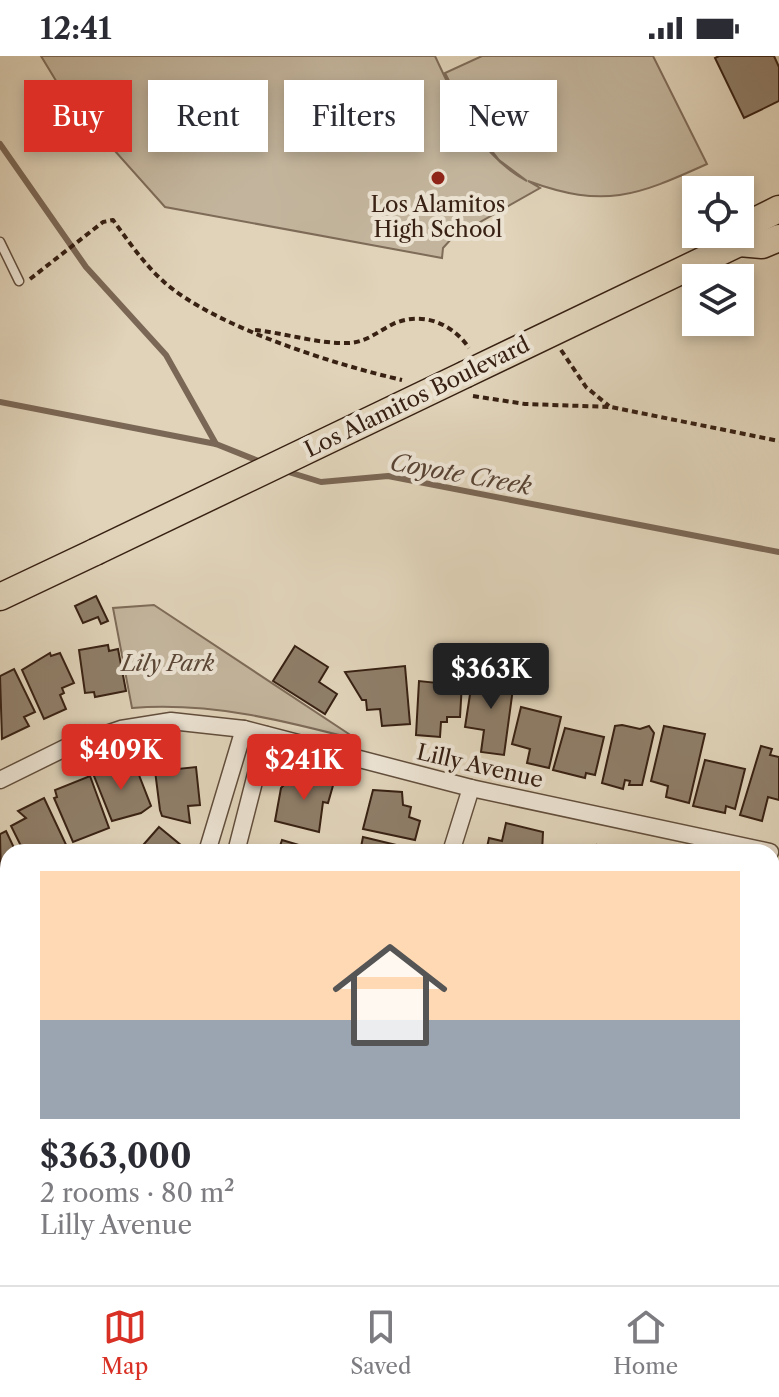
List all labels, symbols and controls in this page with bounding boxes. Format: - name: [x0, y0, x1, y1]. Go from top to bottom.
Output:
- text: 12:41: [40, 10, 111, 47]
- chip: Buy: [24, 80, 132, 152]
- chip: Rent: [148, 80, 268, 152]
- chip: Filters: [284, 80, 424, 152]
- chip: New: [440, 80, 557, 152]
- marker: Los Alamitos High School: [429, 169, 447, 187]
- map controls: [682, 176, 754, 336]
- button: locate: [682, 176, 754, 248]
- place label: Los Alamitos High School: [371, 191, 505, 243]
- button: layers: [682, 264, 754, 336]
- street label: Los Alamitos Boulevard: [300, 331, 534, 463]
- water label: Coyote Creek: [388, 447, 534, 501]
- pin: $363K: [435, 643, 547, 711]
- park label: Lily Park: [120, 650, 215, 677]
- text: $363K: [451, 653, 531, 685]
- pin: $409K: [65, 724, 177, 792]
- text: $409K: [80, 734, 162, 766]
- pin: $241K: [248, 734, 360, 802]
- street label: Lilly Avenue: [414, 738, 546, 794]
- text: $241K: [265, 744, 343, 776]
- icon: home: [318, 923, 462, 1067]
- text: $363,000: [40, 1135, 192, 1177]
- text: 2 rooms · 80 m²: [40, 1177, 235, 1209]
- text: Lilly Avenue: [40, 1209, 192, 1241]
- tab: Map: [101, 1305, 148, 1380]
- tab: Saved: [350, 1305, 411, 1380]
- tab: Home: [613, 1305, 678, 1380]

